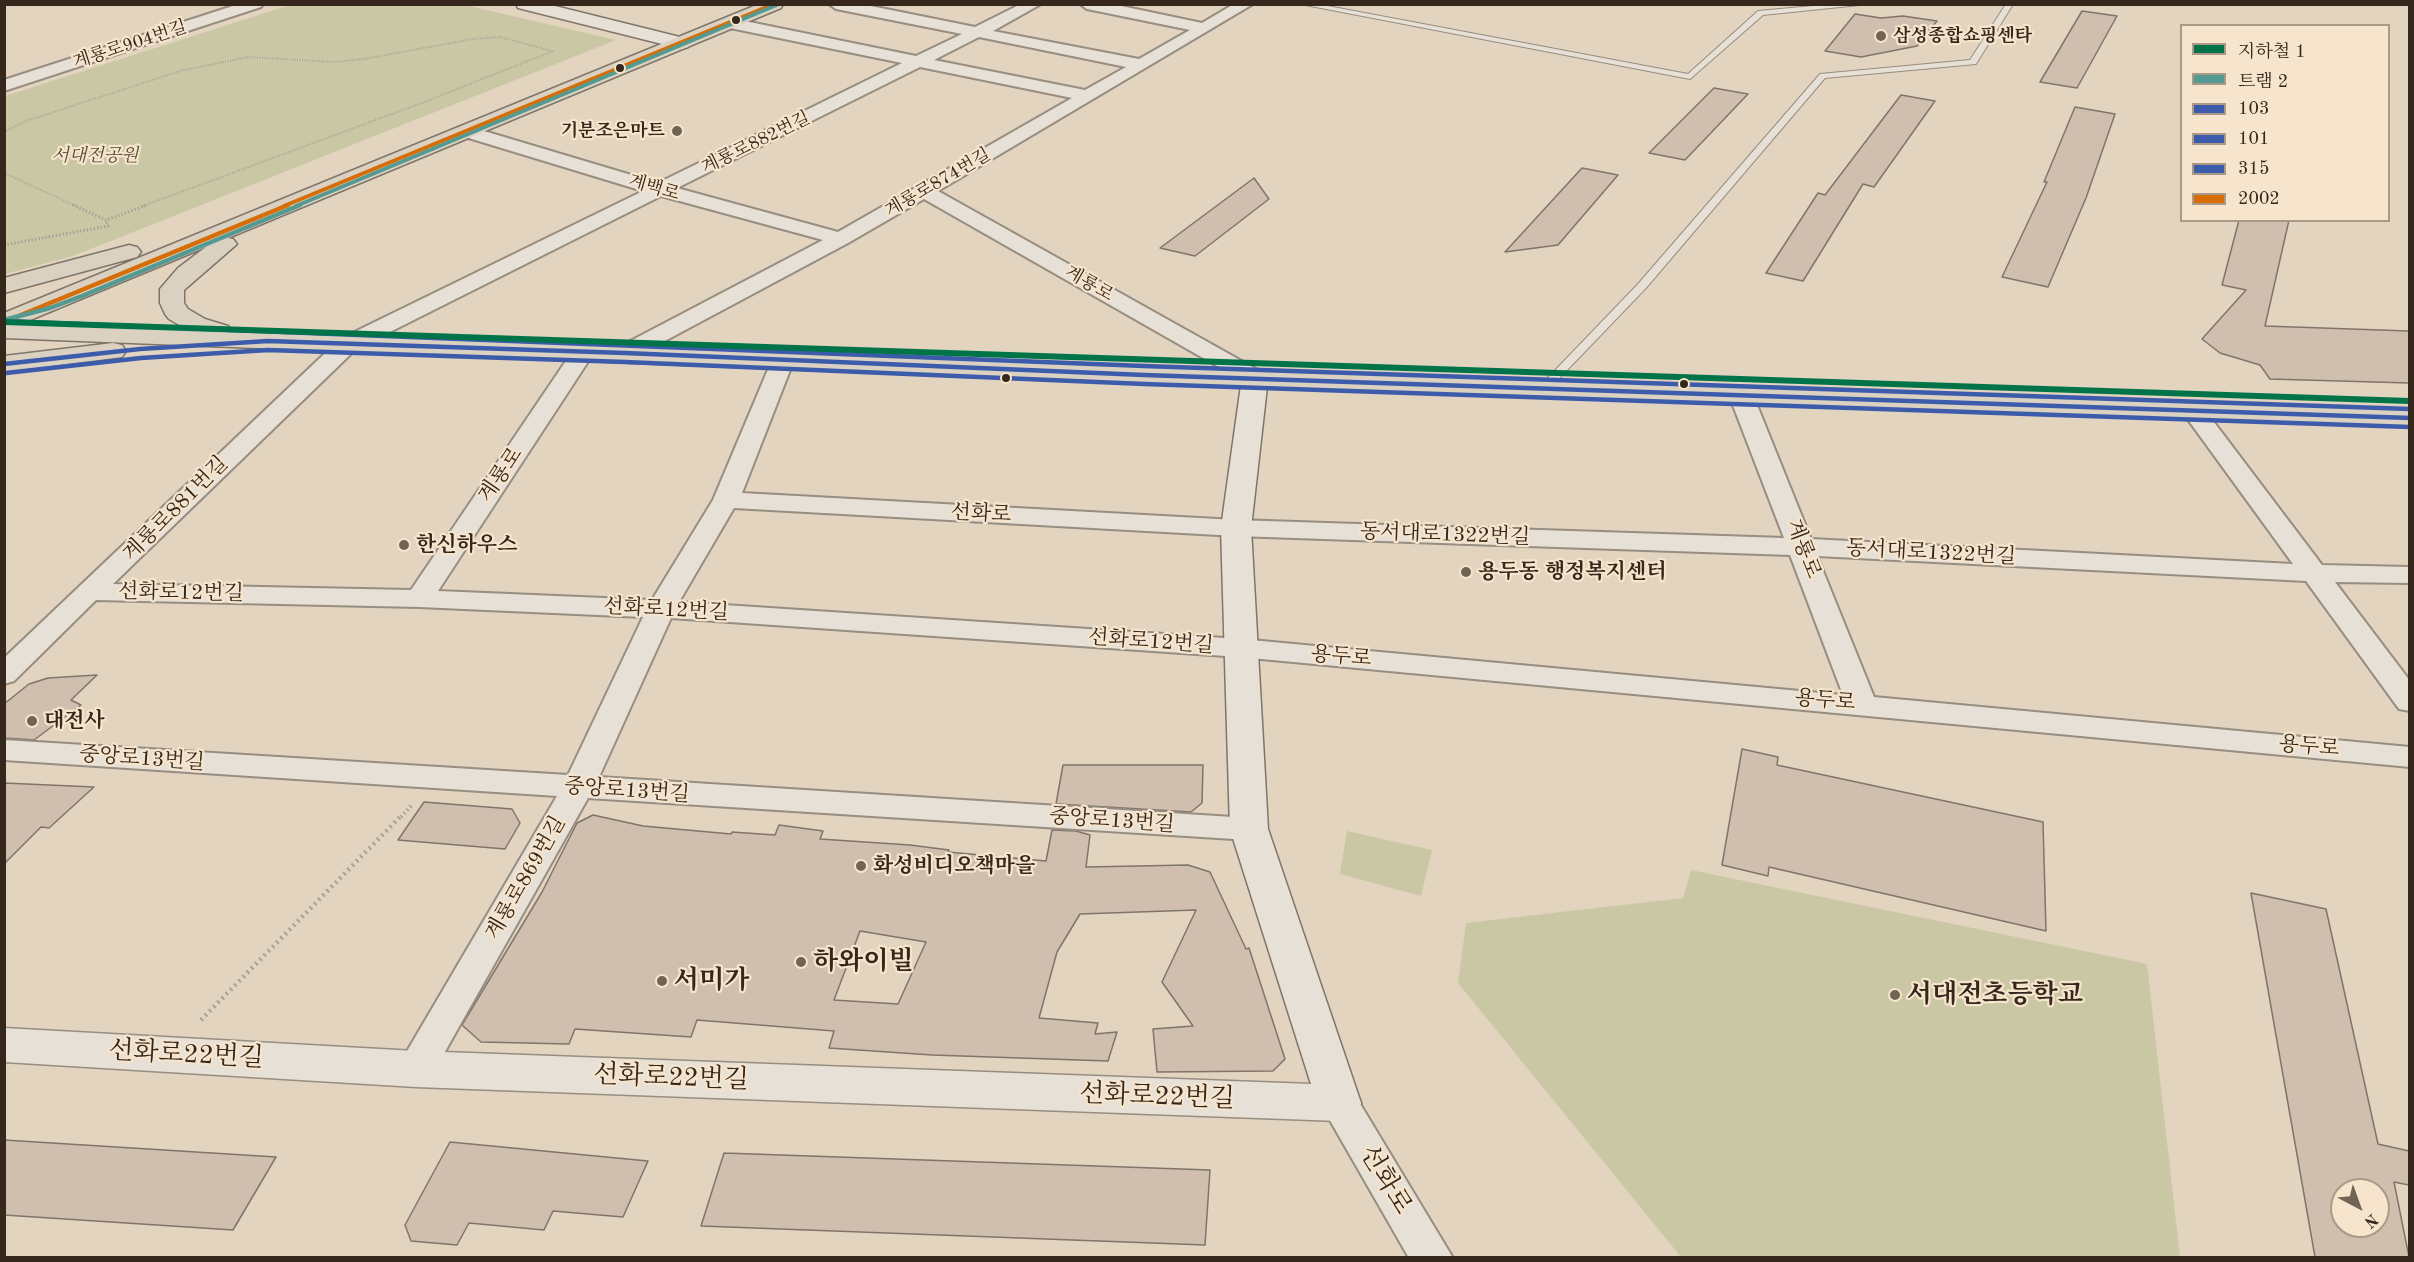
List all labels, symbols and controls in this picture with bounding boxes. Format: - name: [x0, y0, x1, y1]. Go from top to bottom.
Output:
- unlabelled marker: [730, 14, 742, 26]
- street label: 계룡로904번길: [70, 16, 190, 74]
- legend: [2180, 24, 2390, 222]
- place label: 삼성종합쇼핑센타: [1893, 25, 2032, 47]
- marker: 삼성종합쇼핑센타: [1874, 29, 1888, 43]
- text: 지하철 1: [2238, 43, 2306, 61]
- unlabelled marker: [614, 62, 626, 74]
- text: 트램 2: [2238, 73, 2288, 91]
- text: 103: [2238, 100, 2269, 118]
- street label: 계룡로882번길: [698, 107, 814, 179]
- place label: 기분조은마트: [561, 120, 665, 142]
- marker: 기분조은마트: [670, 124, 684, 138]
- text: 101: [2238, 130, 2269, 148]
- street label: 계룡로874번길: [881, 144, 995, 222]
- park label: 서대전공원: [52, 145, 138, 167]
- text: 315: [2238, 160, 2269, 178]
- street label: 계백로: [626, 170, 682, 206]
- text: 2002: [2238, 190, 2280, 208]
- street label: 계룡로: [1061, 262, 1117, 306]
- unlabelled marker: [1000, 372, 1012, 384]
- unlabelled marker: [1678, 378, 1690, 390]
- street label: 계룡로: [474, 443, 528, 507]
- street label: 계룡로881번길: [118, 451, 234, 567]
- street label: 선화로: [950, 500, 1012, 528]
- street label: 계룡로: [1780, 516, 1826, 582]
- street label: 동서대로1322번길: [1359, 519, 1531, 551]
- place label: 한신하우스: [416, 532, 517, 558]
- street label: 동서대로1322번길: [1845, 536, 2017, 570]
- marker: 한신하우스: [397, 538, 411, 552]
- place label: 용두동 행정복지센터: [1478, 559, 1666, 585]
- marker: 용두동 행정복지센터: [1459, 565, 1473, 579]
- street label: 선화로12번길: [118, 579, 244, 607]
- street label: 선화로12번길: [603, 594, 729, 626]
- street label: 선화로12번길: [1087, 625, 1215, 659]
- street label: 용두로: [1310, 642, 1372, 672]
- street label: 용두로: [1794, 686, 1856, 716]
- place label: 대전사: [44, 708, 105, 734]
- marker: 대전사: [25, 714, 39, 728]
- street label: 용두로: [2278, 732, 2340, 762]
- street label: 중앙로13번길: [78, 742, 206, 776]
- street label: 중앙로13번길: [563, 774, 691, 808]
- street label: 중앙로13번길: [1048, 804, 1176, 838]
- street label: 계룡로869번길: [481, 812, 571, 944]
- place label: 화성비디오책마을: [873, 853, 1035, 879]
- marker: 화성비디오책마을: [854, 859, 868, 873]
- place label: 하와이빌: [813, 946, 913, 978]
- marker: 하와이빌: [794, 955, 808, 969]
- place label: 서미가: [674, 965, 749, 997]
- marker: 서미가: [655, 974, 669, 988]
- place label: 서대전초등학교: [1907, 979, 2083, 1011]
- marker: 서대전초등학교: [1888, 988, 1902, 1002]
- street label: 선화로22번길: [107, 1035, 265, 1075]
- street label: 선화로22번길: [593, 1060, 749, 1096]
- street label: 선화로22번길: [1079, 1079, 1235, 1115]
- street label: 선화로: [1352, 1140, 1418, 1220]
- north arrow: [2330, 1178, 2390, 1238]
- text: N: [2361, 1210, 2380, 1230]

